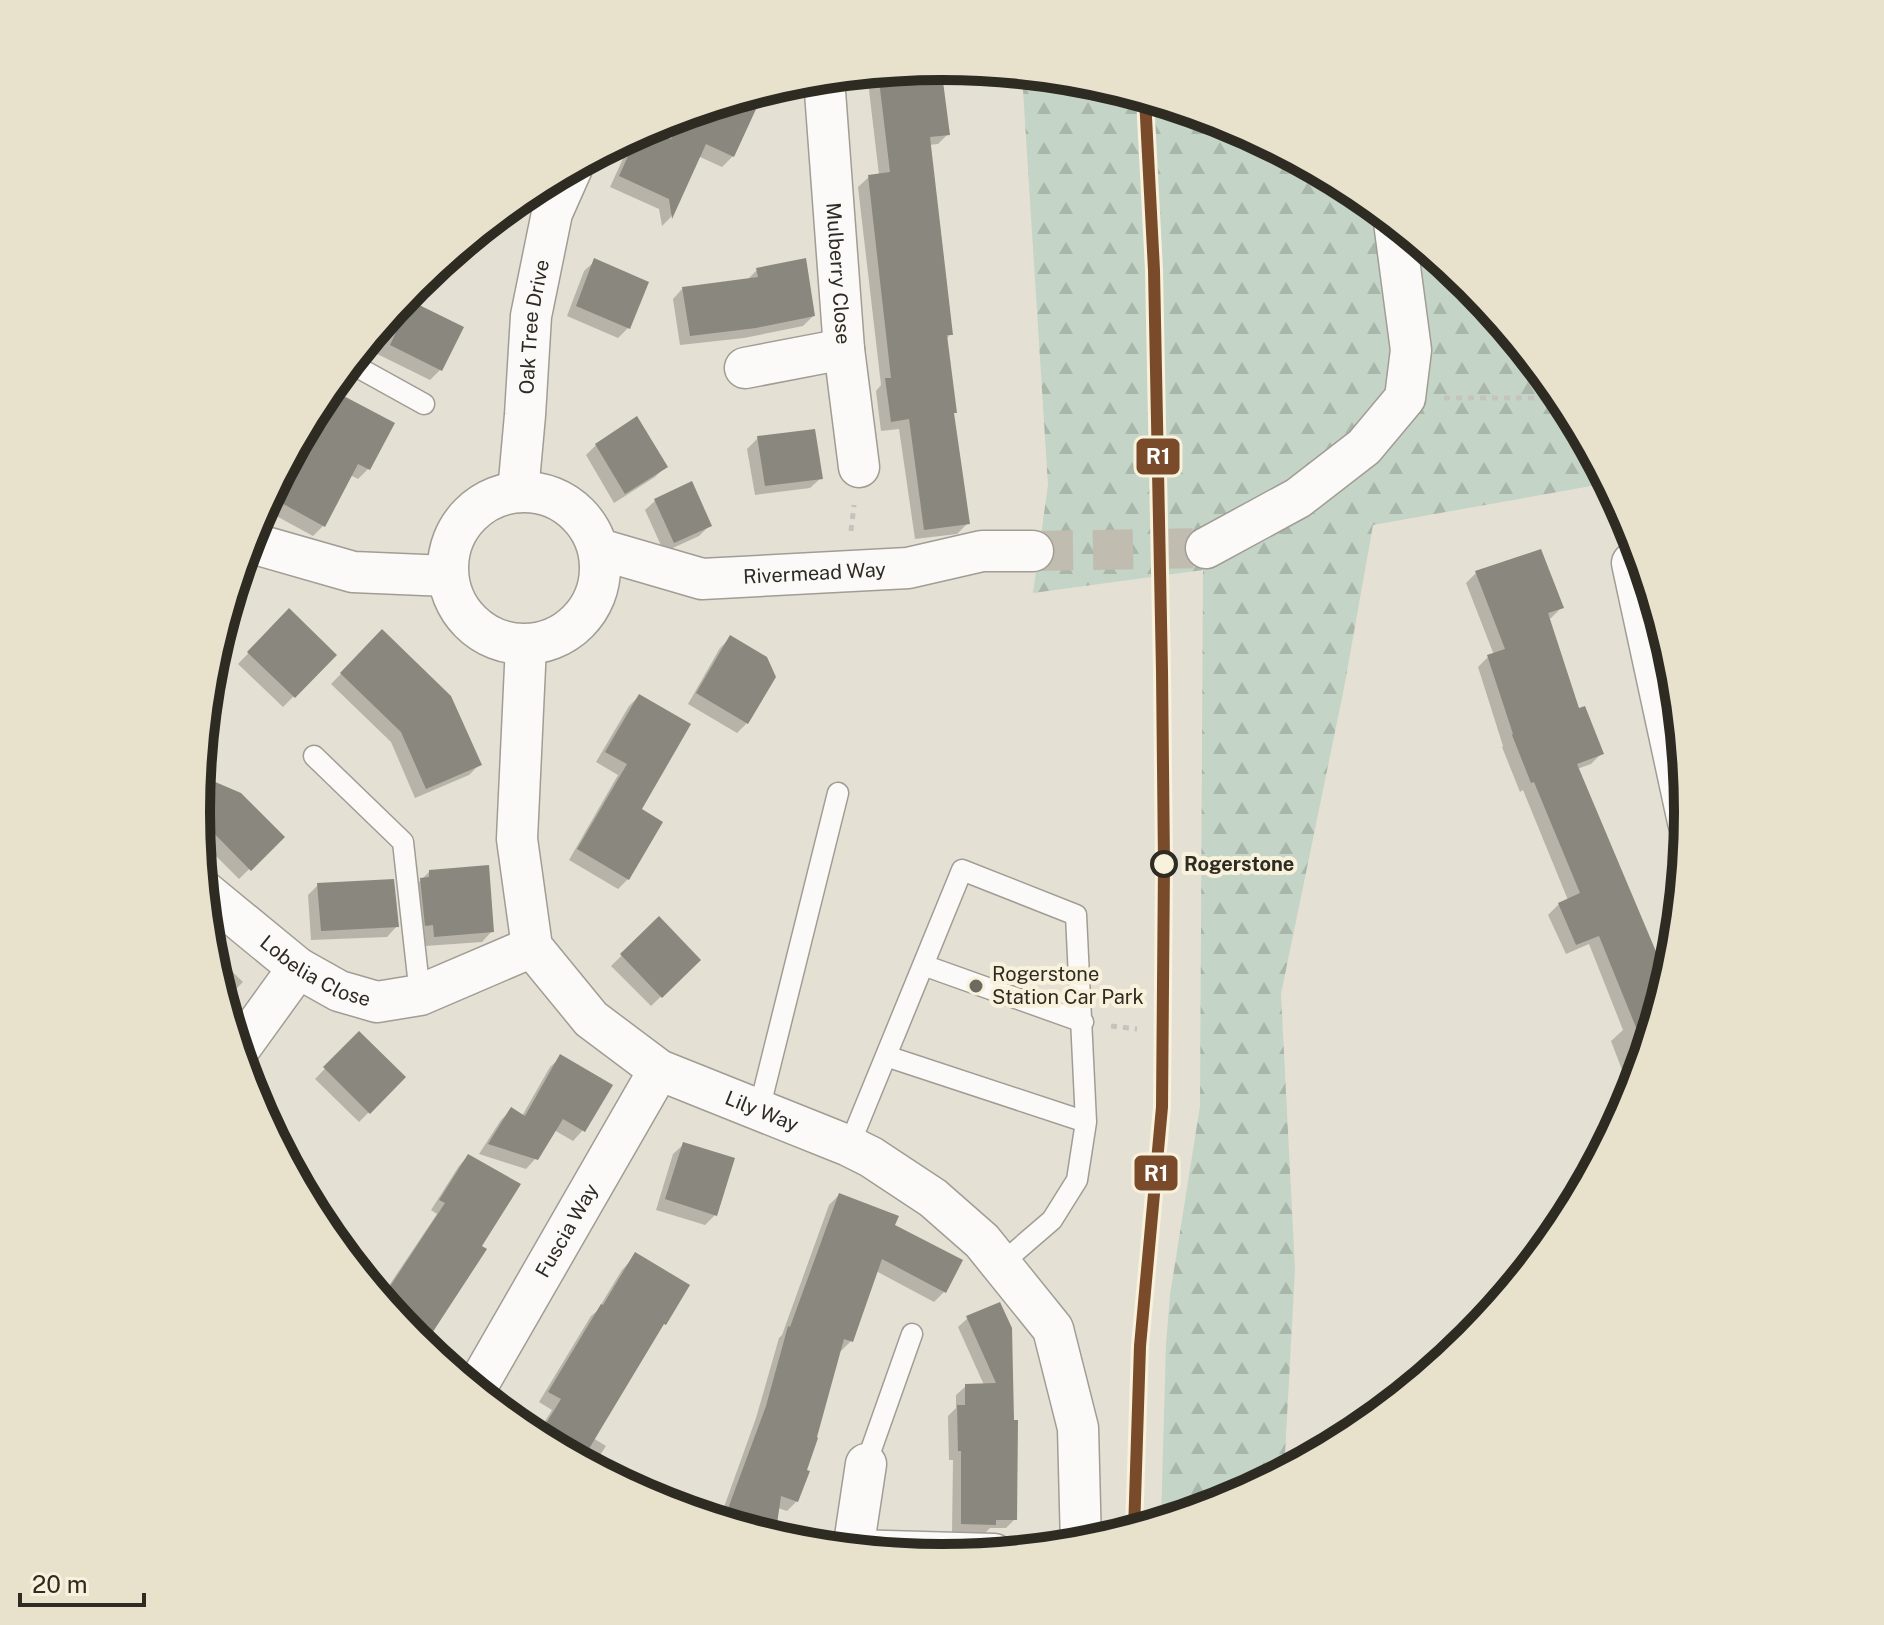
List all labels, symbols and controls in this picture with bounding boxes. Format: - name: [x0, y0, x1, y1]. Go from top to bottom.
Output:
- street label: Mulberry Close: [821, 202, 856, 345]
- street label: Oak Tree Drive: [514, 257, 554, 395]
- line badge: R1: [1135, 437, 1181, 476]
- text: R1: [1146, 443, 1170, 469]
- street label: Rivermead Way: [743, 557, 887, 589]
- marker: Rogerstone: [1151, 851, 1177, 877]
- place label: Rogerstone: [1184, 852, 1294, 876]
- street label: Lobelia Close: [255, 930, 373, 1012]
- place label: Rogerstone Station Car Park: [992, 962, 1144, 1009]
- marker: Rogerstone Station Car Park: [967, 977, 985, 995]
- street label: Lily Way: [722, 1086, 802, 1137]
- line badge: R1: [1133, 1154, 1179, 1192]
- text: R1: [1144, 1160, 1168, 1186]
- street label: Fuscia Way: [530, 1179, 603, 1282]
- scale bar: [20, 1557, 144, 1607]
- text: 20 m: [32, 1570, 88, 1598]

